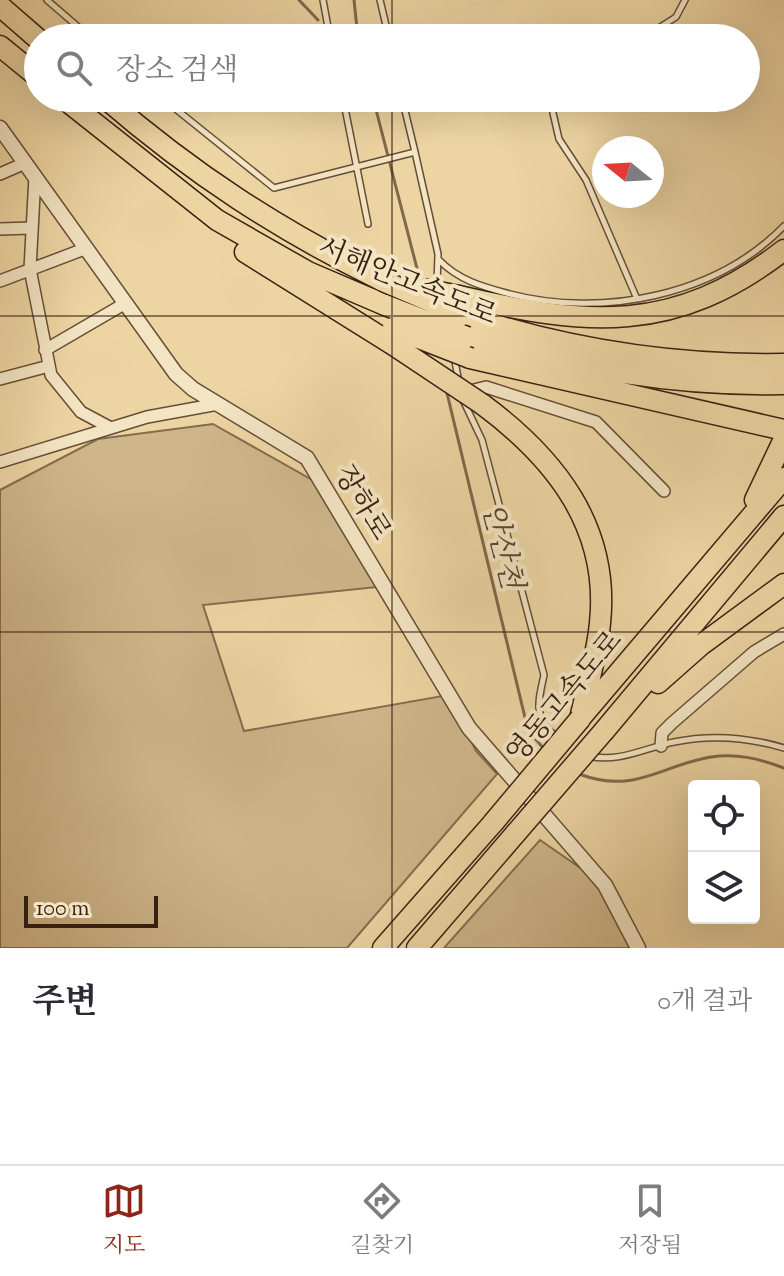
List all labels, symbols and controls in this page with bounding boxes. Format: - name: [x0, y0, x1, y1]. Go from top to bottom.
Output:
- search box: [24, 24, 760, 112]
- icon: search: [52, 46, 96, 90]
- text: 장소 검색: [116, 50, 238, 93]
- north arrow: [592, 136, 664, 208]
- street label: 서해안고속도로: [312, 229, 502, 337]
- street label: 장하로: [323, 458, 399, 549]
- water label: 안산천: [469, 499, 532, 596]
- street label: 영동고속도로: [498, 623, 633, 773]
- map controls: [688, 780, 760, 924]
- button: locate: [688, 780, 760, 852]
- button: layers: [688, 852, 760, 924]
- scale bar: [24, 892, 158, 928]
- text: 100 m: [36, 894, 89, 926]
- text: 주변: [32, 979, 98, 1028]
- text: 0개 결과: [657, 984, 752, 1021]
- tab: 지도: [102, 1179, 146, 1263]
- tab: 길찾기: [350, 1179, 414, 1263]
- tab: 저장됨: [618, 1179, 682, 1263]

